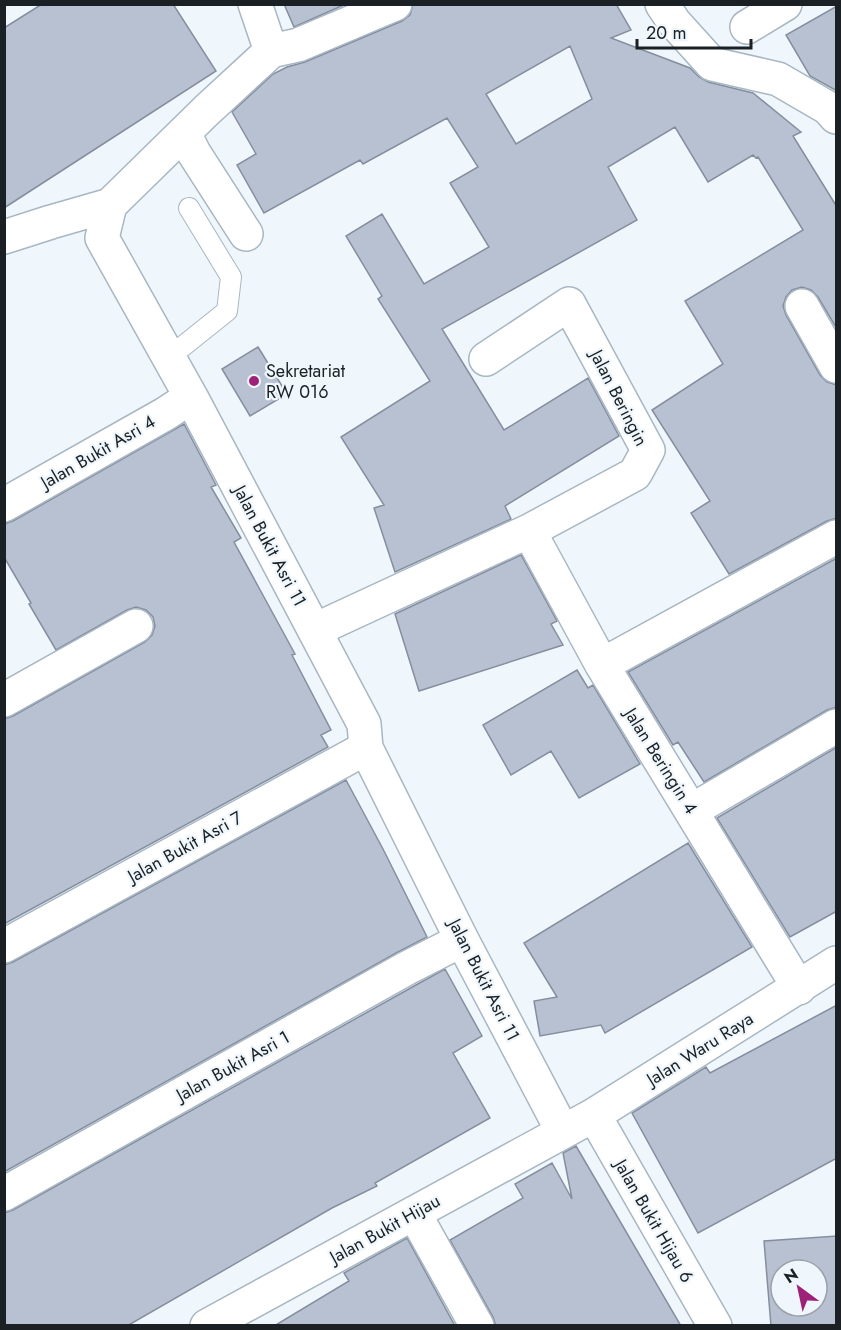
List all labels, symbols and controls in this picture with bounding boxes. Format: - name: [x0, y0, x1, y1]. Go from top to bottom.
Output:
- scale bar: [637, 12, 751, 50]
- text: 20 m: [646, 20, 686, 46]
- street label: Jalan Beringin: [583, 344, 654, 451]
- place label: Sekretariat RW 016: [266, 358, 346, 405]
- marker: Sekretariat RW 016: [247, 374, 261, 388]
- street label: Jalan Bukit Asri 4: [34, 409, 160, 496]
- street label: Jalan Bukit Asri 11: [226, 479, 313, 611]
- street label: Jalan Beringin 4: [617, 701, 704, 819]
- street label: Jalan Bukit Asri 7: [121, 805, 247, 890]
- street label: Jalan Bukit Asri 11: [441, 913, 526, 1046]
- street label: Jalan Waru Raya: [640, 1006, 758, 1093]
- street label: Jalan Bukit Asri 1: [170, 1024, 294, 1109]
- street label: Jalan Bukit Hijau 6: [607, 1153, 700, 1287]
- street label: Jalan Bukit Hijau: [323, 1188, 445, 1271]
- north arrow: [769, 1258, 829, 1318]
- text: N: [780, 1263, 803, 1289]

